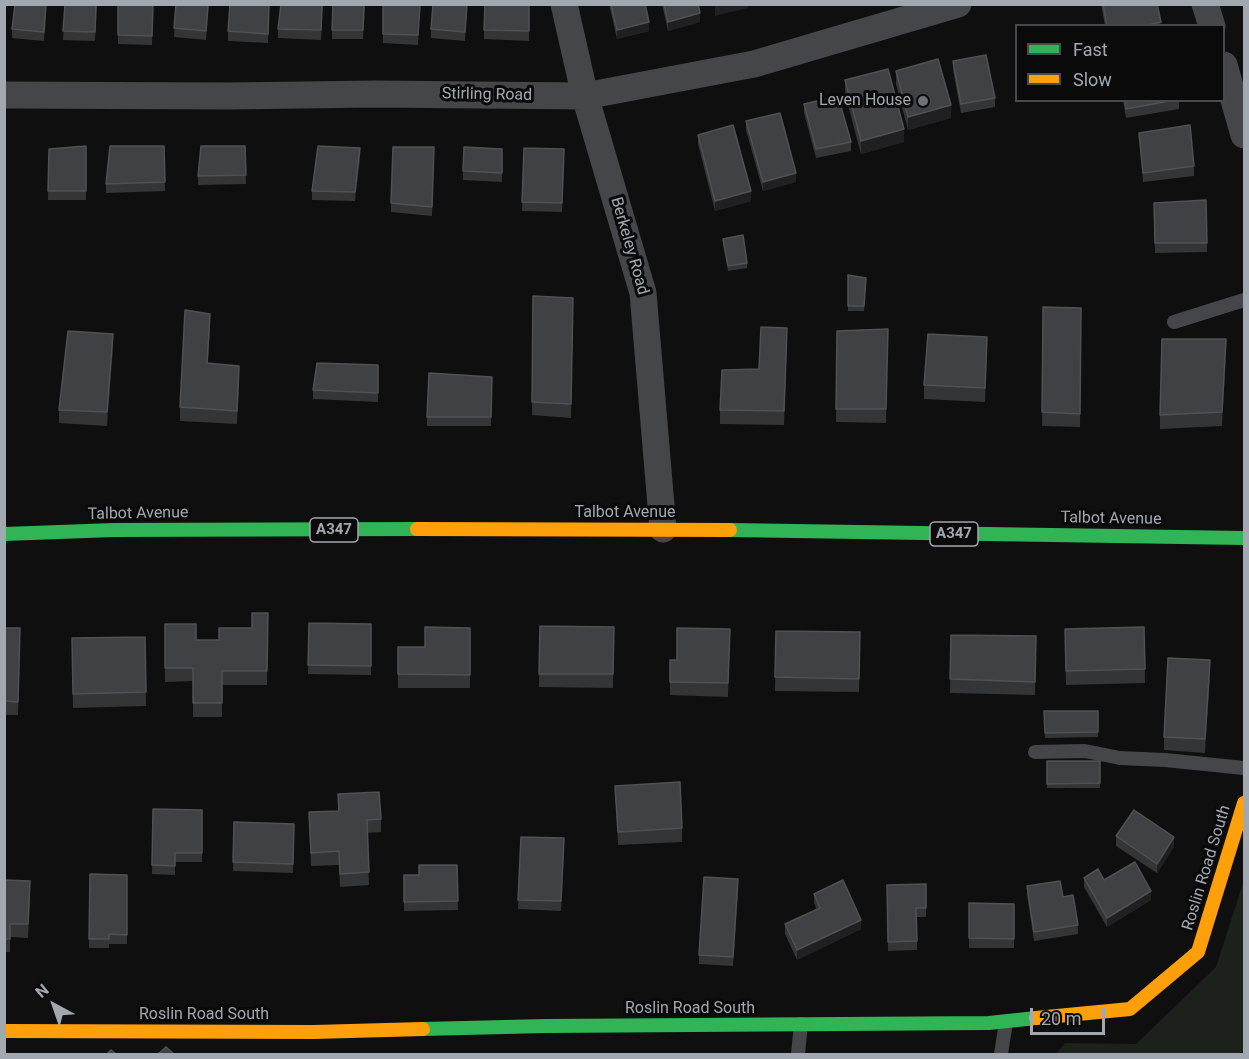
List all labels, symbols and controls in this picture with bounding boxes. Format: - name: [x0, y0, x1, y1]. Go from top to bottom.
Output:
- legend: [1015, 24, 1225, 102]
- text: Fast: [1073, 39, 1108, 60]
- text: Slow: [1073, 69, 1112, 90]
- street label: Stirling Road: [442, 85, 532, 105]
- place label: Leven House: [819, 91, 911, 111]
- marker: Leven House: [916, 94, 930, 108]
- street label: Berkeley Road: [606, 195, 652, 297]
- street label: Talbot Avenue: [575, 503, 675, 523]
- street label: Talbot Avenue: [87, 504, 189, 524]
- street label: Talbot Avenue: [1060, 509, 1162, 529]
- road number: A347: [310, 518, 358, 542]
- road number: A347: [930, 522, 978, 546]
- street label: Roslin Road South: [1179, 803, 1235, 933]
- north arrow: [24, 975, 84, 1035]
- text: N: [32, 980, 53, 1002]
- scale bar: [1033, 996, 1108, 1034]
- street label: Roslin Road South: [625, 999, 755, 1019]
- street label: Roslin Road South: [139, 1005, 269, 1025]
- text: 20 m: [1041, 1008, 1081, 1029]

